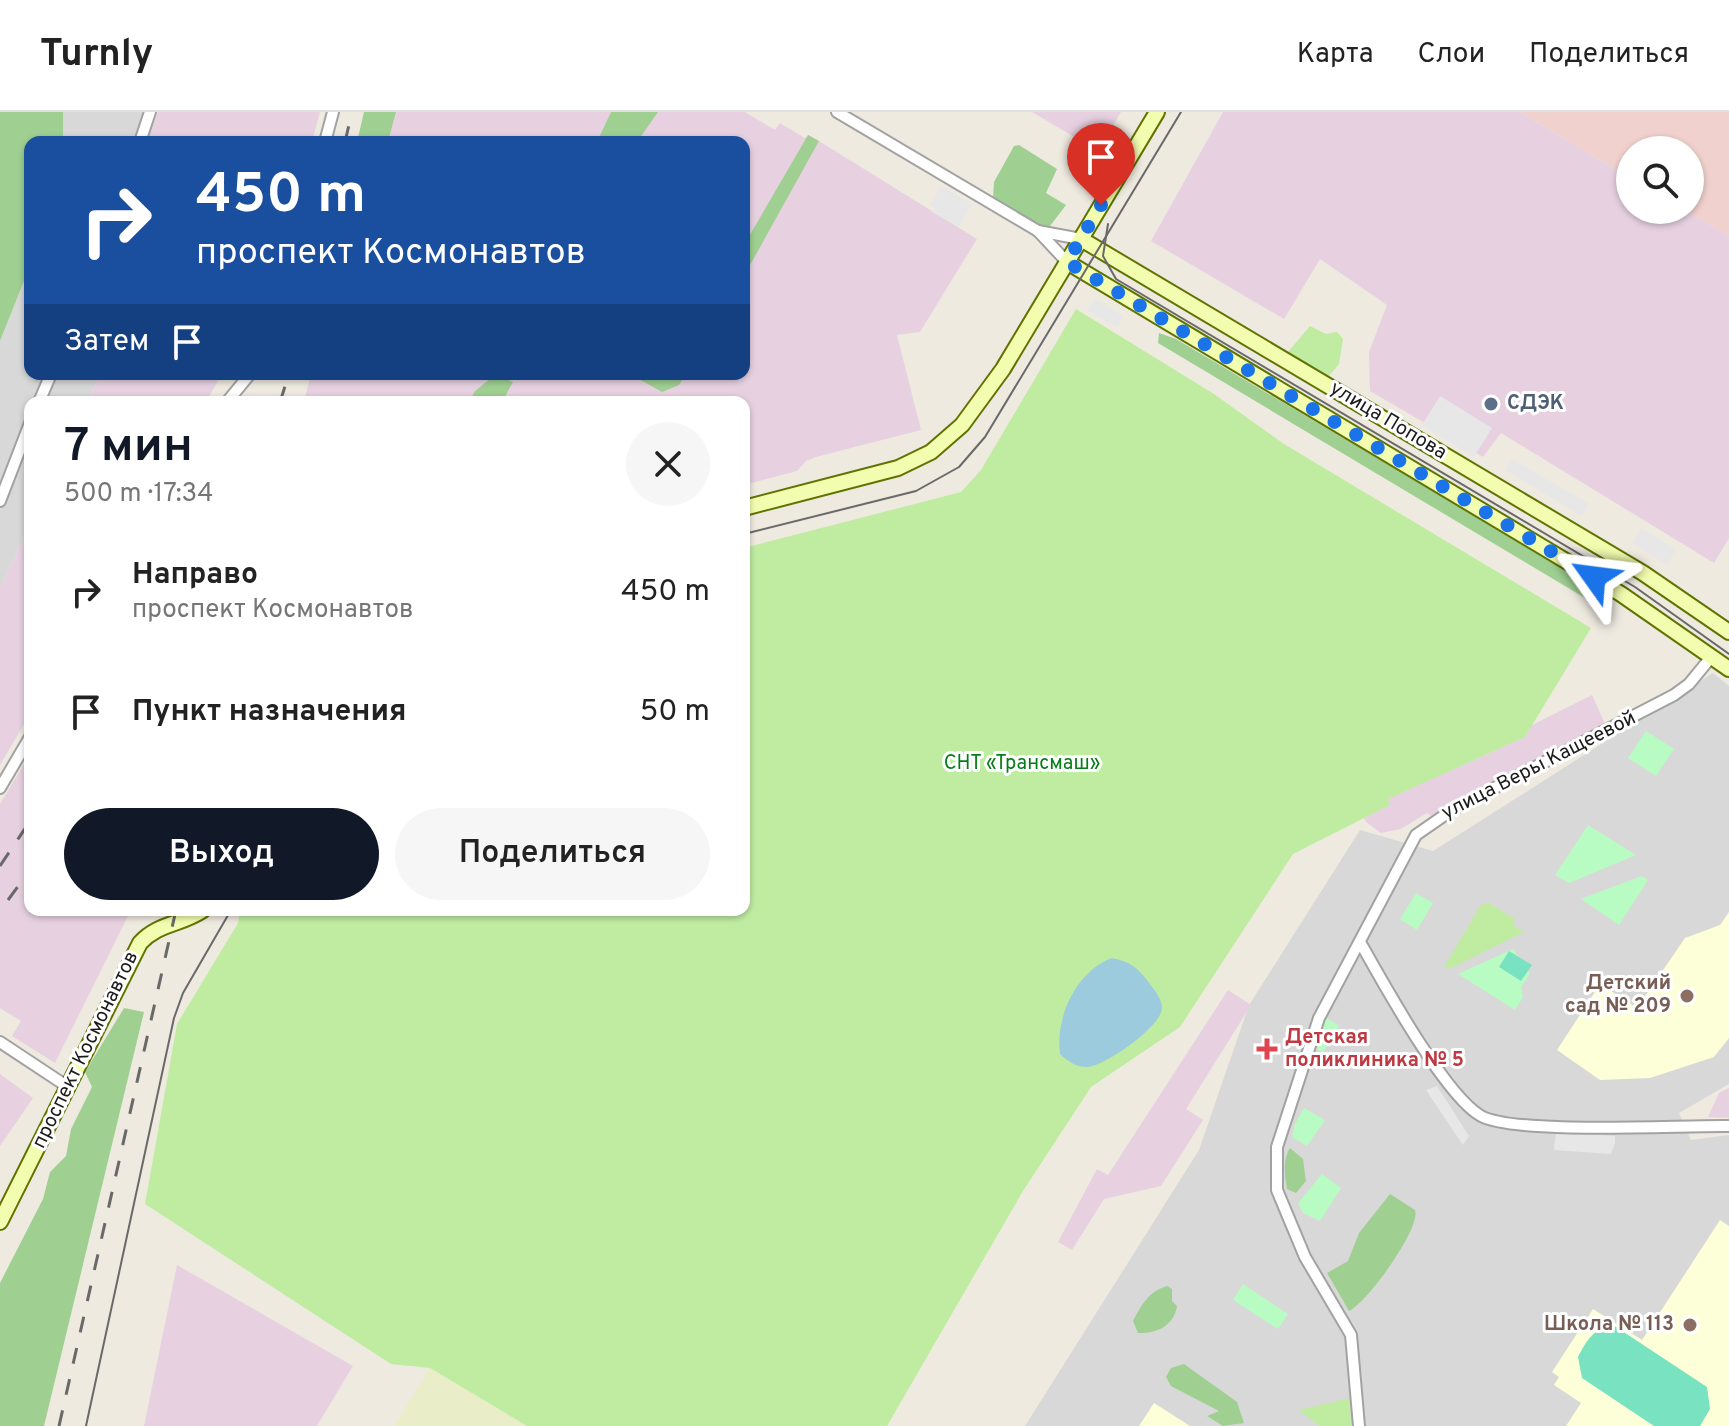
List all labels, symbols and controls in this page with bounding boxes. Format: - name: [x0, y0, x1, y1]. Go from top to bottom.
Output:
- text: Turnly: [40, 31, 153, 80]
- text: Карта: [1297, 37, 1373, 73]
- text: Слои: [1417, 37, 1485, 73]
- text: Поделиться: [1529, 37, 1689, 73]
- pin: [1067, 123, 1135, 205]
- icon: arrive: [1079, 135, 1123, 179]
- map controls: [1616, 136, 1704, 224]
- button: search: [1616, 136, 1704, 224]
- text: 450 m: [196, 162, 366, 232]
- icon: right: [64, 168, 168, 272]
- text: проспект Космонавтов: [196, 231, 586, 277]
- icon: arrive: [165, 320, 209, 364]
- text: Затем: [64, 324, 149, 361]
- street label: улица Попова: [1325, 376, 1451, 466]
- place label: СДЭК: [1507, 391, 1564, 417]
- marker: СДЭК: [1482, 395, 1500, 413]
- text: 7 мин: [64, 418, 193, 478]
- button: close: [626, 422, 710, 506]
- text: 500 m · 17:34: [64, 478, 213, 511]
- position arrow: [1552, 535, 1636, 619]
- text: Направо: [132, 557, 258, 594]
- icon: right: [64, 570, 108, 614]
- text: 450 m: [621, 574, 710, 611]
- text: проспект Космонавтов: [132, 594, 414, 627]
- icon: arrive: [64, 690, 108, 734]
- text: Пункт назначения: [132, 694, 406, 731]
- text: 50 m: [640, 694, 710, 731]
- street label: улица Веры Кащеевой: [1437, 706, 1641, 826]
- park label: СНТ «Трансмаш»: [944, 751, 1100, 777]
- button: Выход: [64, 808, 379, 900]
- button: Поделиться: [395, 808, 710, 900]
- street label: проспект Космонавтов: [27, 947, 145, 1153]
- place label: Детский сад № 209: [1565, 971, 1671, 1020]
- marker: Детский сад № 209: [1678, 987, 1696, 1005]
- place label: Детская поликлиника № 5: [1285, 1025, 1464, 1074]
- marker: Детская поликлиника № 5: [1256, 1038, 1278, 1060]
- place label: Школа № 113: [1544, 1312, 1674, 1338]
- marker: Школа № 113: [1681, 1316, 1699, 1334]

